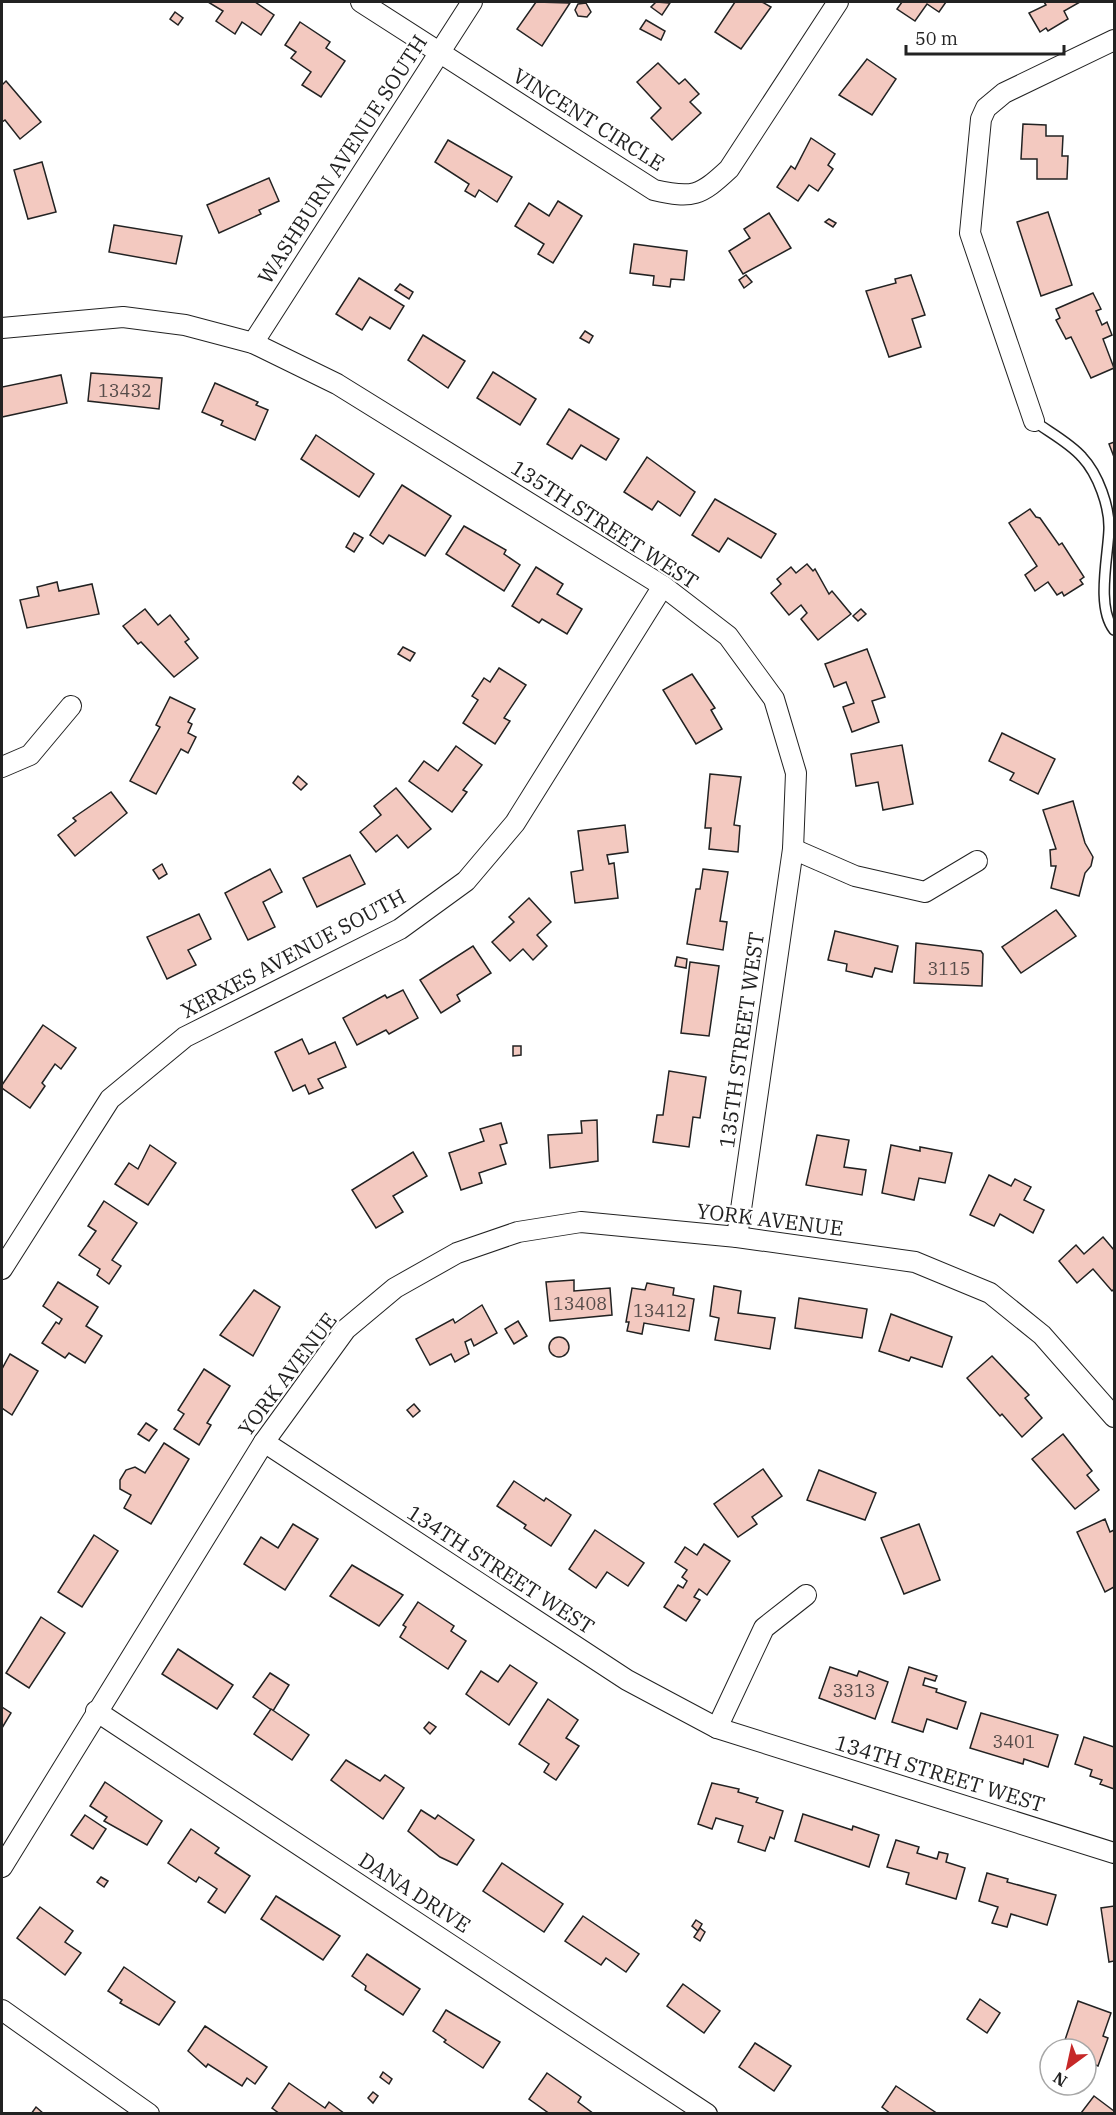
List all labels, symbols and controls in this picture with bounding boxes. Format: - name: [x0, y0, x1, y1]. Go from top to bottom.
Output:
- scale bar: [906, 18, 1064, 56]
- text: 50 m: [915, 27, 958, 50]
- street label: WASHBURN AVENUE SOUTH: [251, 29, 433, 289]
- street label: VINCENT CIRCLE: [508, 61, 670, 177]
- house number: 13432: [98, 379, 152, 402]
- street label: 135TH STREET WEST: [506, 453, 704, 595]
- street label: XERXES AVENUE SOUTH: [176, 882, 410, 1024]
- street label: 135TH STREET WEST: [712, 930, 770, 1150]
- house number: 3115: [927, 957, 971, 980]
- street label: YORK AVENUE: [695, 1196, 845, 1242]
- house number: 13408: [553, 1292, 607, 1315]
- house number: 13412: [633, 1299, 687, 1322]
- street label: YORK AVENUE: [231, 1307, 343, 1441]
- street label: 134TH STREET WEST: [402, 1498, 600, 1640]
- house number: 3313: [832, 1679, 876, 1702]
- street label: 134TH STREET WEST: [832, 1728, 1048, 1818]
- house number: 3401: [992, 1730, 1036, 1753]
- street label: DANA DRIVE: [354, 1845, 476, 1939]
- north arrow: [1038, 2037, 1098, 2097]
- text: N: [1049, 2068, 1071, 2091]

